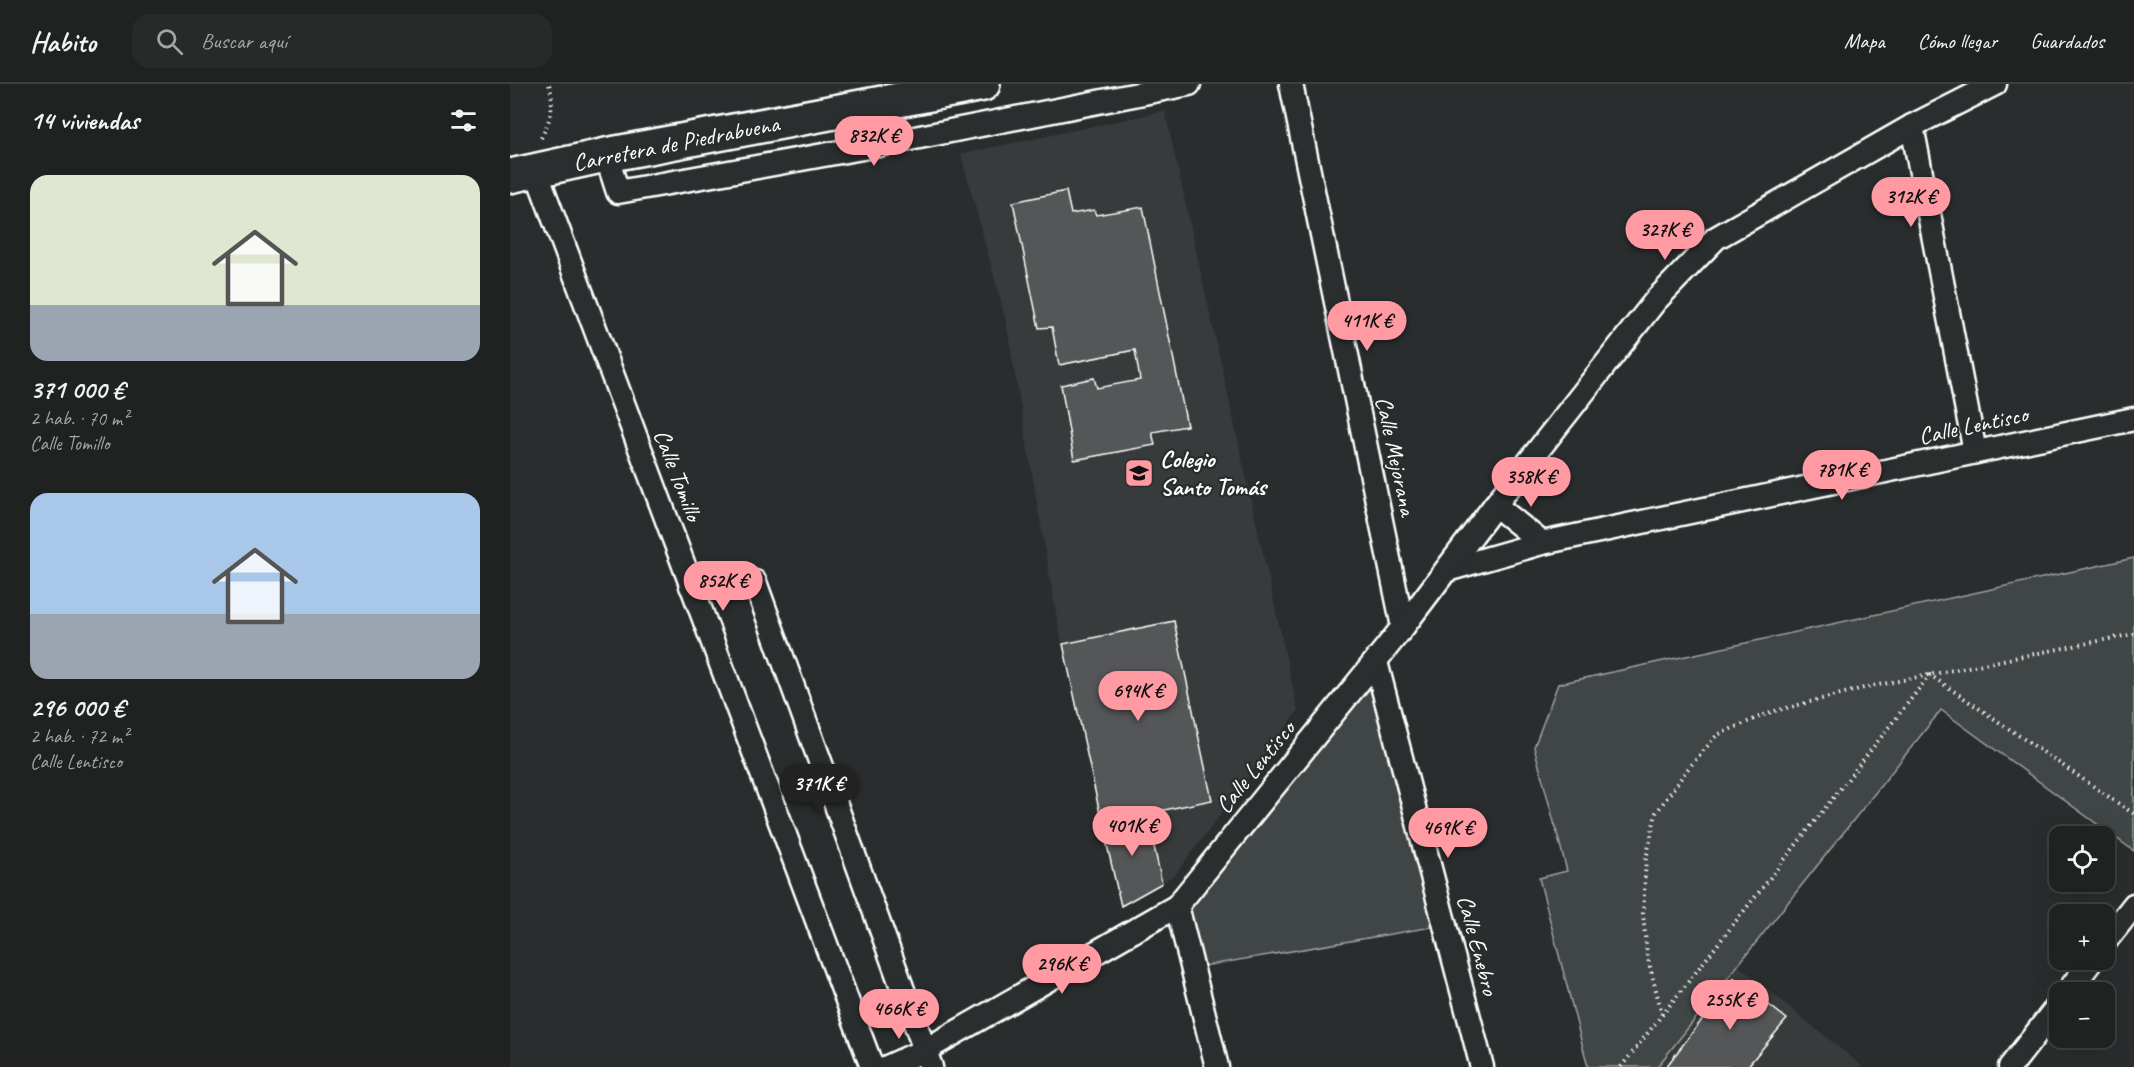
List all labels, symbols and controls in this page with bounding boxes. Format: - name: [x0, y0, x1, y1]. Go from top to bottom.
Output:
- search box: [132, 14, 552, 68]
- text: Habito: [30, 24, 96, 59]
- icon: search: [153, 25, 186, 58]
- text: Buscar aquí: [201, 27, 287, 55]
- text: Mapa: [1844, 28, 1885, 54]
- text: Cómo llegar: [1918, 28, 1997, 54]
- text: Guardados: [2030, 28, 2104, 54]
- text: 14 viviendas: [30, 104, 139, 137]
- icon: filters: [447, 104, 480, 137]
- street label: Carretera de Piedrabuena: [570, 108, 783, 178]
- pin: 832K €: [825, 116, 923, 167]
- text: 832K €: [849, 123, 900, 148]
- pin: 312K €: [1862, 177, 1960, 228]
- text: 312K €: [1886, 184, 1937, 209]
- pin: 327K €: [1616, 210, 1714, 261]
- icon: home: [201, 214, 309, 322]
- text: 327K €: [1640, 217, 1690, 242]
- pin: 411K €: [1318, 301, 1416, 352]
- text: 411K €: [1342, 308, 1393, 333]
- text: 371 000 €: [30, 373, 124, 406]
- street label: Calle Mejorana: [1369, 394, 1424, 520]
- street label: Calle Lentisco: [1916, 398, 2033, 451]
- text: 2 hab. · 70 m²: [30, 406, 128, 431]
- street label: Calle Tomillo: [647, 425, 710, 527]
- text: Calle Tomillo: [30, 431, 109, 456]
- place label: Colegio Santo Tomás: [1160, 444, 1268, 502]
- pin: 781K €: [1793, 450, 1891, 501]
- school or university icon: Colegio Santo Tomás: [1123, 457, 1155, 489]
- pin: 358K €: [1482, 457, 1580, 508]
- text: 781K €: [1817, 457, 1867, 482]
- text: 358K €: [1506, 464, 1556, 489]
- icon: home: [201, 532, 309, 640]
- pin: 852K €: [674, 561, 772, 612]
- text: 852K €: [698, 568, 748, 593]
- pin: 694K €: [1089, 671, 1187, 722]
- text: 694K €: [1112, 678, 1164, 703]
- text: 296 000 €: [30, 691, 125, 724]
- street label: Calle Lentisco: [1209, 713, 1303, 819]
- text: 2 hab. · 72 m²: [30, 724, 128, 749]
- text: Calle Lentisco: [30, 749, 122, 774]
- pin: 371K €: [770, 764, 868, 815]
- text: 371K €: [794, 771, 844, 796]
- pin: 401K €: [1083, 806, 1181, 857]
- pin: 469K €: [1399, 808, 1497, 859]
- text: 401K €: [1107, 813, 1158, 838]
- text: 469K €: [1422, 815, 1474, 840]
- map controls: [2049, 826, 2115, 1048]
- button: locate: [2049, 826, 2115, 892]
- street label: Calle Enebro: [1450, 892, 1506, 1000]
- button: +: [2049, 904, 2115, 970]
- pin: 296K €: [1013, 944, 1111, 995]
- text: 296K €: [1036, 951, 1088, 976]
- pin: 255K €: [1681, 980, 1779, 1031]
- button: −: [2049, 982, 2115, 1048]
- text: 255K €: [1705, 987, 1755, 1012]
- pin: 466K €: [850, 989, 948, 1040]
- text: 466K €: [873, 996, 925, 1021]

